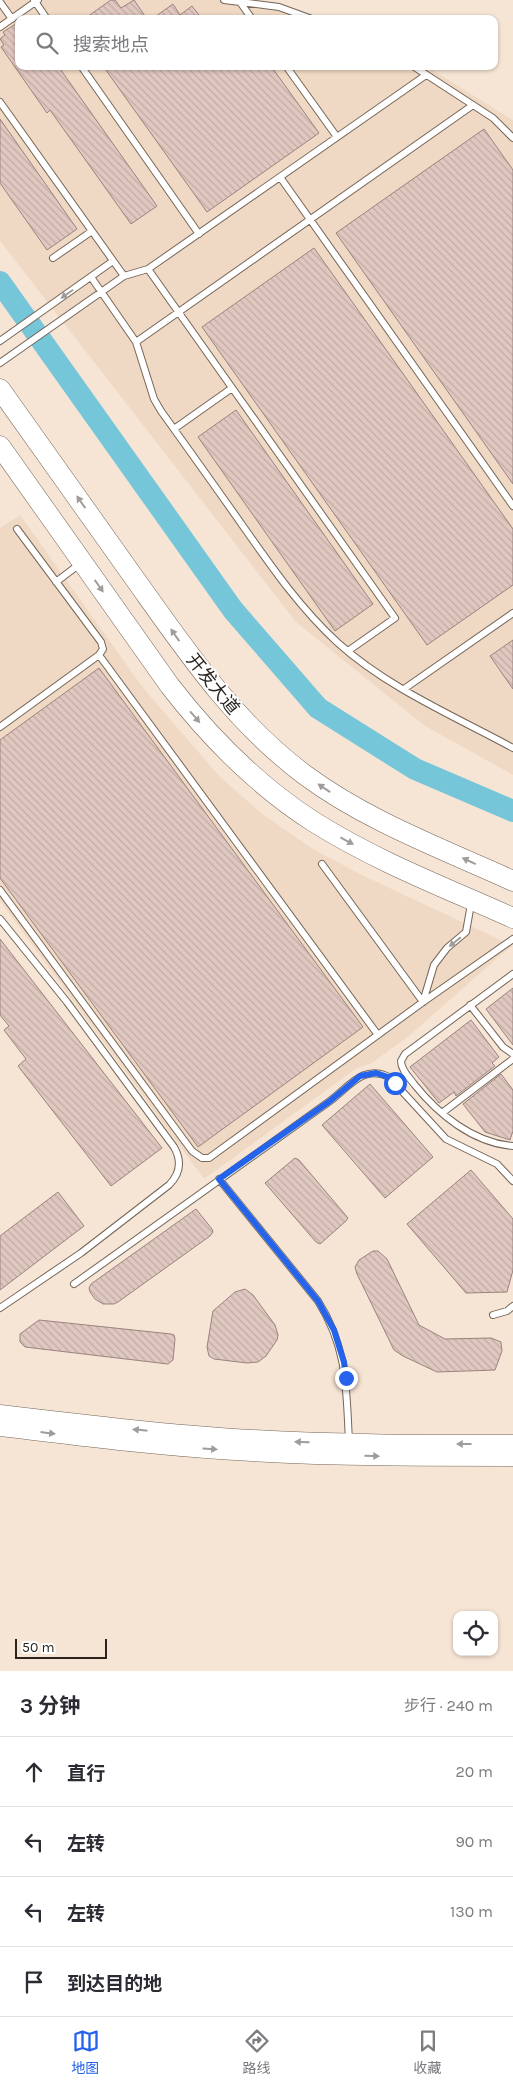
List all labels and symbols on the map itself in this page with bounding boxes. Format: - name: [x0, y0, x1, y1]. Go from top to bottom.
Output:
- one-way arrow: [60, 289, 74, 299]
- one-way arrow: [76, 496, 86, 509]
- one-way arrow: [94, 579, 104, 593]
- one-way arrow: [170, 628, 180, 642]
- street label: 开发大道: [182, 649, 244, 719]
- one-way arrow: [189, 711, 201, 723]
- one-way arrow: [317, 783, 331, 793]
- one-way arrow: [340, 837, 355, 845]
- one-way arrow: [462, 857, 476, 865]
- one-way arrow: [449, 937, 462, 948]
- route start: [384, 1072, 407, 1095]
- route end: [335, 1367, 358, 1390]
- one-way arrow: [131, 1426, 147, 1434]
- one-way arrow: [41, 1429, 57, 1437]
- one-way arrow: [294, 1437, 310, 1445]
- one-way arrow: [456, 1440, 472, 1448]
- one-way arrow: [202, 1446, 218, 1454]
- one-way arrow: [365, 1452, 381, 1460]
- scale bar: [15, 1636, 108, 1659]

